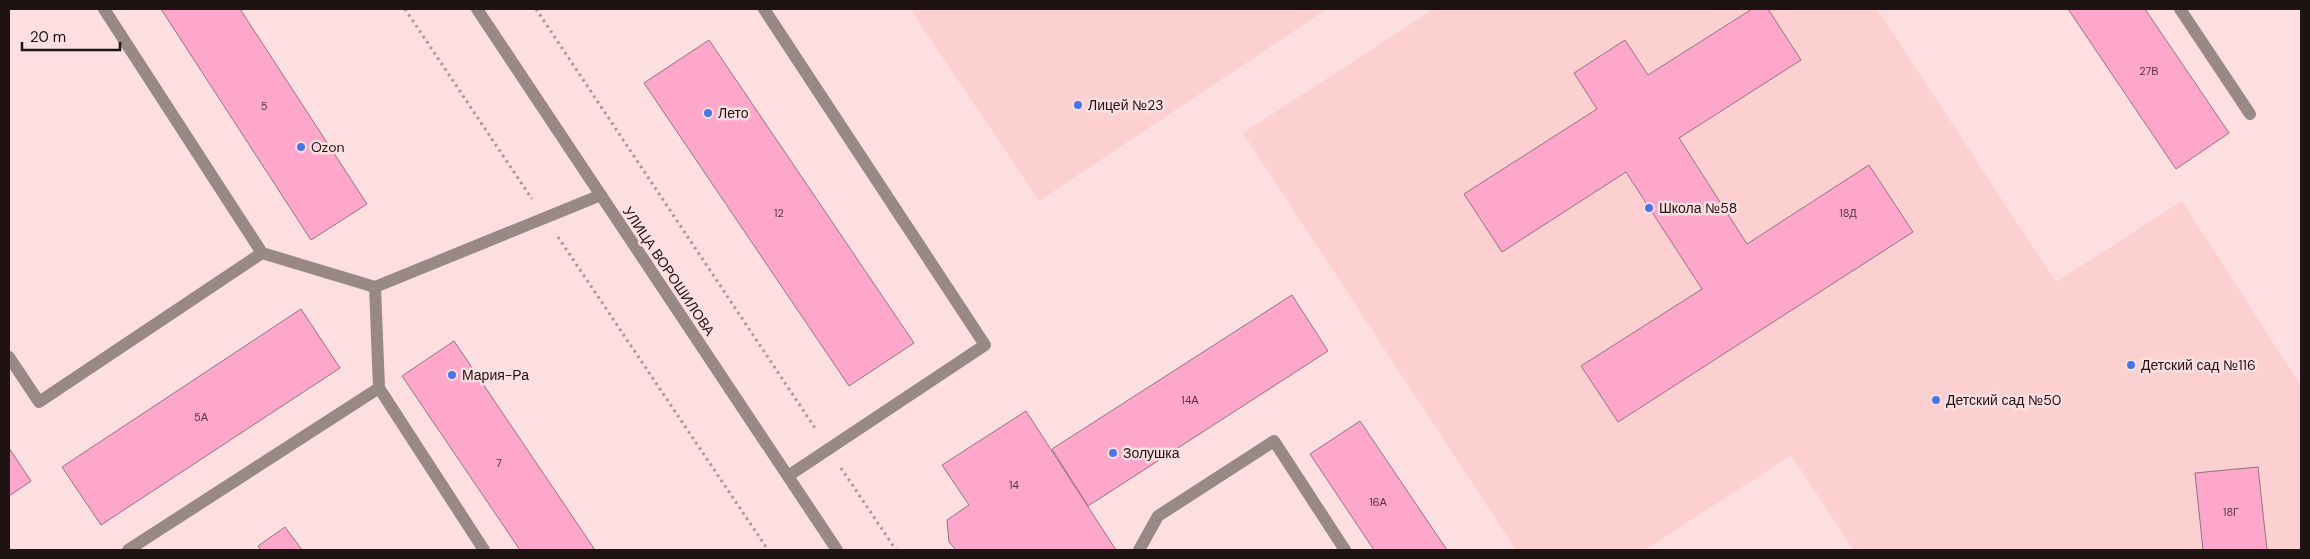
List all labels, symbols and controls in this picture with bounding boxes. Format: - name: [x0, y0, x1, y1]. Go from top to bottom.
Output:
- scale bar: [22, 20, 120, 52]
- text: 20 m: [30, 27, 66, 47]
- house number: 27В: [2139, 64, 2159, 78]
- place label: Лицей №23: [1088, 96, 1164, 114]
- house number: 5: [261, 99, 268, 113]
- marker: Лицей №23: [1072, 99, 1084, 111]
- place label: Лето: [718, 104, 749, 122]
- marker: Лето: [702, 107, 714, 119]
- place label: Ozon: [311, 138, 345, 156]
- marker: Ozon: [295, 141, 307, 153]
- place label: Школа №58: [1659, 199, 1737, 217]
- marker: Школа №58: [1643, 202, 1655, 214]
- street label: УЛИЦА ВОРОШИЛОВА: [619, 203, 719, 340]
- house number: 12: [774, 206, 784, 220]
- house number: 18Д: [1839, 206, 1857, 220]
- place label: Детский сад №116: [2141, 356, 2256, 374]
- marker: Детский сад №116: [2125, 359, 2137, 371]
- place label: Мария-Ра: [462, 366, 529, 384]
- marker: Мария-Ра: [446, 369, 458, 381]
- place label: Детский сад №50: [1946, 391, 2061, 409]
- house number: 14А: [1181, 393, 1199, 407]
- marker: Детский сад №50: [1930, 394, 1942, 406]
- house number: 5А: [194, 410, 209, 424]
- place label: Золушка: [1123, 444, 1180, 462]
- marker: Золушка: [1107, 447, 1119, 459]
- house number: 7: [496, 456, 502, 470]
- house number: 14: [1009, 478, 1019, 492]
- house number: 16А: [1369, 495, 1387, 509]
- house number: 18Г: [2223, 505, 2239, 519]

